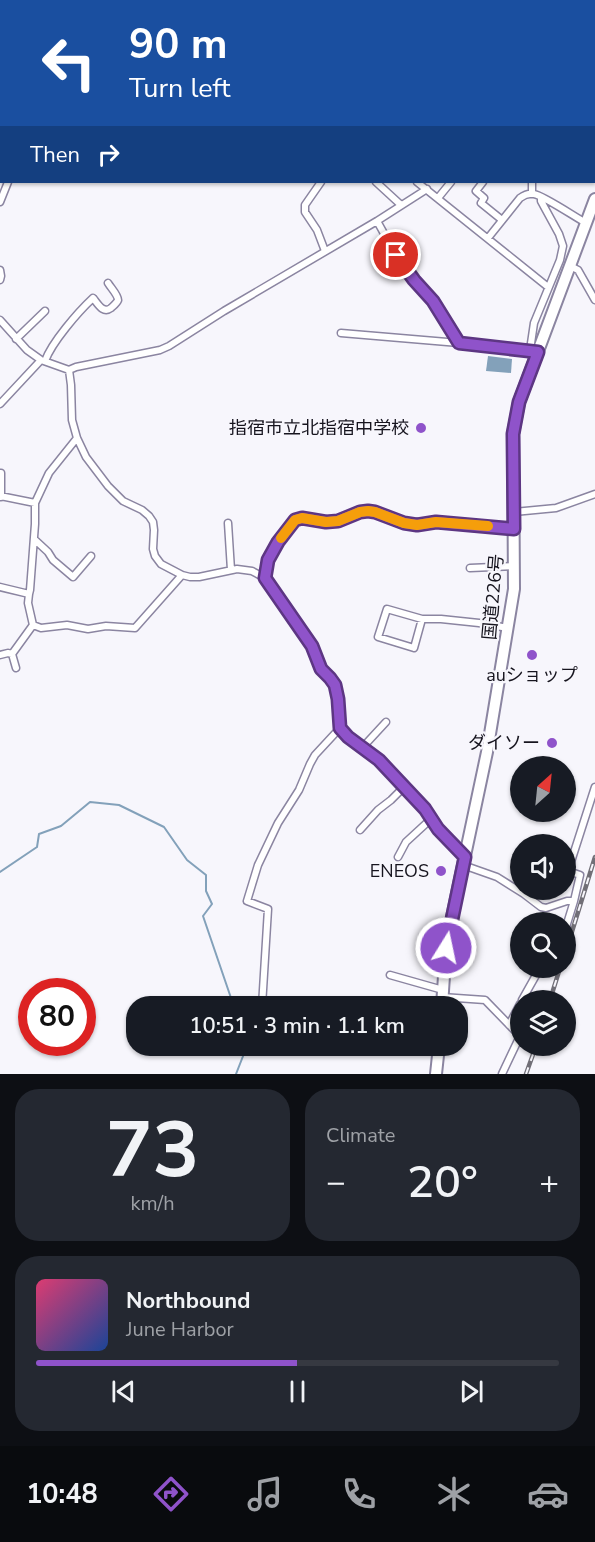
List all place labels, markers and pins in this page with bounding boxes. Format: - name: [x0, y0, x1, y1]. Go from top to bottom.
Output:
- pin: [370, 229, 421, 280]
- place label: 指宿市立北指宿中学校: [229, 416, 409, 440]
- marker: 指宿市立北指宿中学校: [414, 421, 428, 435]
- marker: auショップ: [525, 648, 539, 662]
- place label: auショップ: [486, 663, 578, 687]
- place label: ダイソー: [468, 731, 540, 755]
- marker: ダイソー: [545, 736, 559, 750]
- place label: ENEOS: [370, 859, 429, 883]
- marker: ENEOS: [434, 864, 448, 878]

